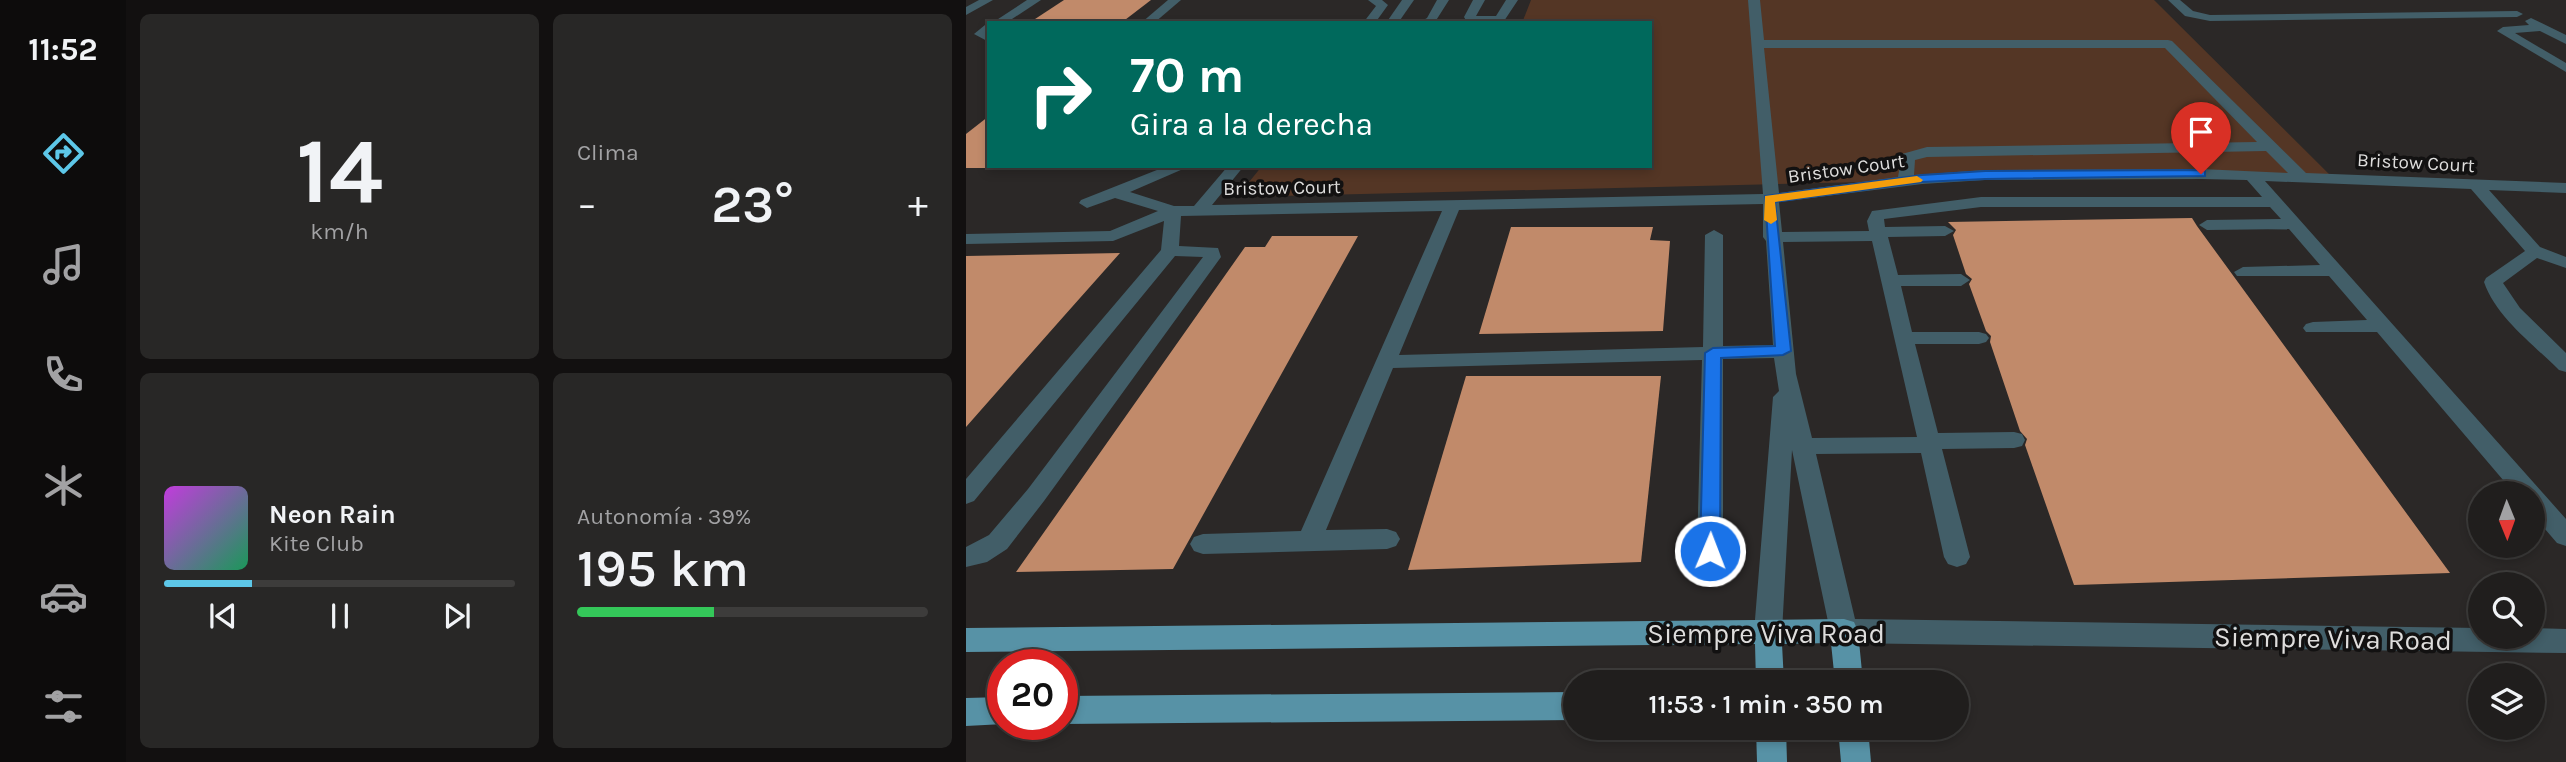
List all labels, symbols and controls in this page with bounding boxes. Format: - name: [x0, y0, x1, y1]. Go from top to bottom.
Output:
- text: 11:52: [28, 31, 98, 68]
- text: 70 m: [1130, 47, 1244, 104]
- icon: right: [1015, 49, 1106, 140]
- pin: [2171, 102, 2231, 174]
- text: Gira a la derecha: [1130, 106, 1373, 143]
- icon: arrive: [2182, 113, 2220, 151]
- text: 14: [296, 119, 383, 225]
- icon: directions: [39, 129, 88, 178]
- text: Clima: [577, 139, 639, 166]
- street label: Bristow Court: [2357, 149, 2475, 177]
- street label: Bristow Court: [1786, 150, 1906, 188]
- text: 23°: [711, 174, 794, 235]
- street label: Bristow Court: [1223, 176, 1341, 200]
- text: −: [577, 182, 597, 227]
- text: +: [908, 182, 928, 227]
- text: km/h: [310, 218, 369, 245]
- icon: music: [39, 240, 88, 289]
- icon: phone: [39, 350, 88, 399]
- icon: climate: [39, 461, 88, 510]
- north arrow: [2468, 481, 2544, 558]
- map controls: [2468, 481, 2545, 740]
- text: Neon Rain: [269, 499, 396, 530]
- text: Autonomía · 39%: [577, 503, 751, 530]
- position arrow: [1673, 514, 1747, 588]
- text: Kite Club: [269, 530, 364, 557]
- text: 195 km: [577, 538, 749, 599]
- icon: car: [39, 572, 88, 621]
- button: search: [2468, 572, 2545, 649]
- icon: previous: [204, 597, 242, 635]
- icon: pause: [321, 597, 359, 635]
- icon: next: [438, 597, 476, 635]
- street label: Siempre Viva Road: [1647, 617, 1885, 650]
- street label: Siempre Viva Road: [2214, 620, 2452, 657]
- speed limit sign: 20: [987, 649, 1078, 740]
- button: layers: [2468, 663, 2545, 740]
- icon: filters: [39, 682, 88, 731]
- text: 11:53 · 1 min · 350 m: [1648, 689, 1884, 720]

